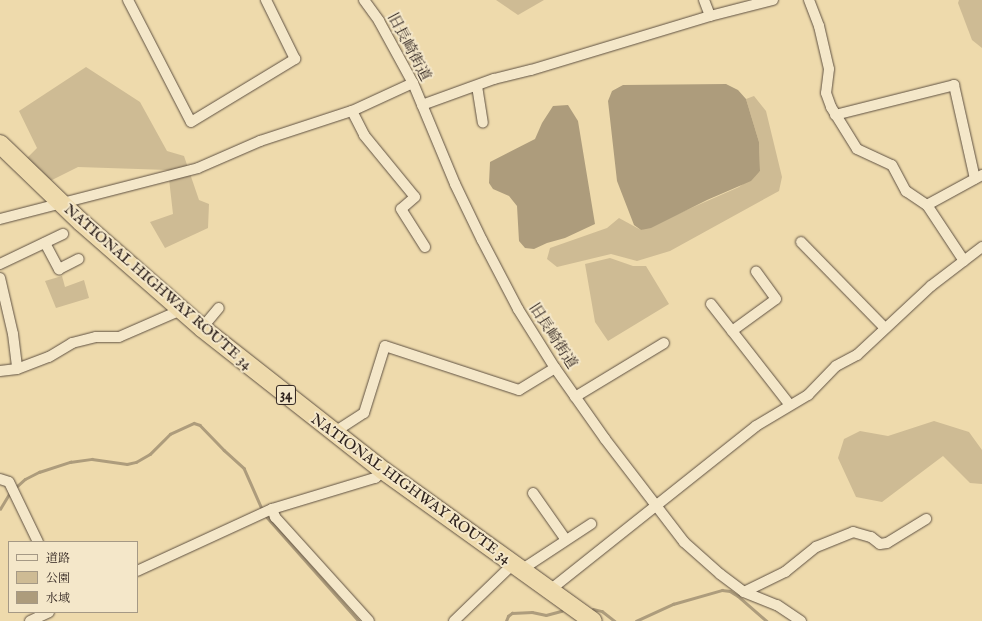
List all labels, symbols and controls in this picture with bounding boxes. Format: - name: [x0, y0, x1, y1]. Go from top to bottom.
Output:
- street label: 旧長崎街道: [383, 10, 435, 84]
- street label: NATIONAL HIGHWAY ROUTE 34: [60, 200, 256, 374]
- street label: 旧長崎街道: [525, 300, 581, 372]
- road number: 34: [275, 383, 297, 407]
- street label: NATIONAL HIGHWAY ROUTE 34: [307, 410, 515, 568]
- legend: [8, 541, 138, 613]
- text: 道路: [46, 551, 70, 566]
- text: 公園: [46, 571, 70, 586]
- text: 水域: [46, 591, 70, 606]

